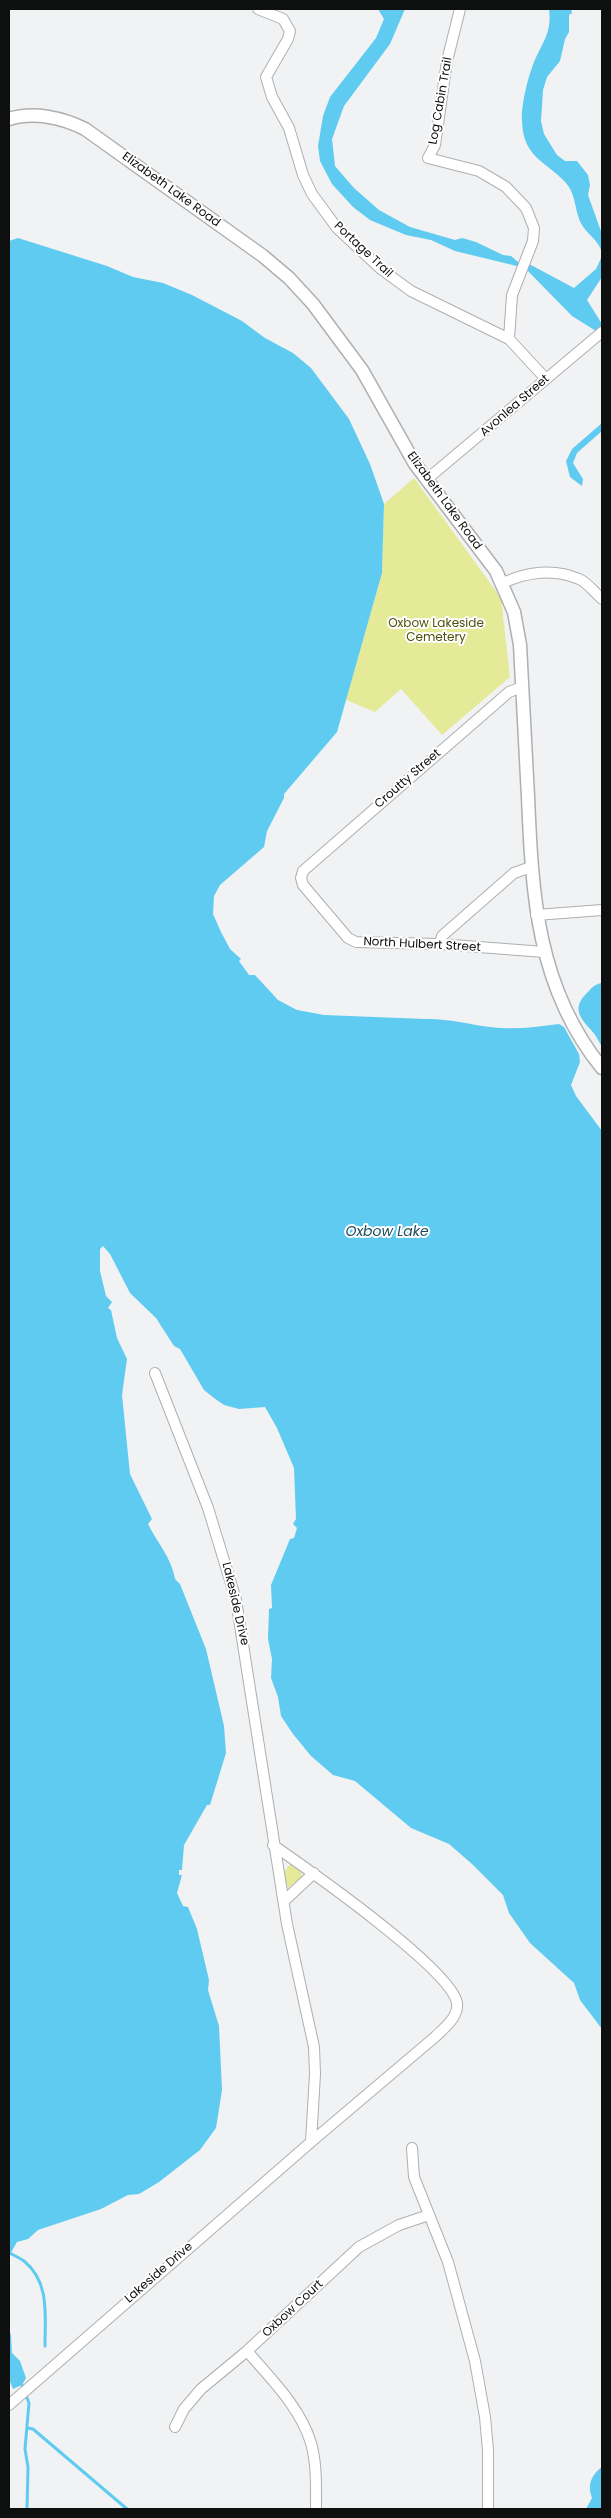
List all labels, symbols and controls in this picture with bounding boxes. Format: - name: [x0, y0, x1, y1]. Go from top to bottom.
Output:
- street label: Log Cabin Trail: [426, 56, 456, 146]
- street label: Elizabeth Lake Road: [119, 150, 223, 230]
- street label: Portage Trail: [331, 219, 395, 281]
- street label: Avonlea Street: [477, 372, 553, 440]
- street label: Elizabeth Lake Road: [404, 449, 484, 553]
- park label: Oxbow Lakeside Cemetery: [388, 617, 484, 645]
- street label: Croutty Street: [372, 746, 444, 812]
- street label: North Hulbert Street: [363, 935, 481, 955]
- water label: Oxbow Lake: [345, 1224, 429, 1240]
- street label: Lakeside Drive: [218, 1561, 252, 1647]
- street label: Lakeside Drive: [122, 2240, 196, 2306]
- street label: Oxbow Court: [260, 2277, 326, 2341]

